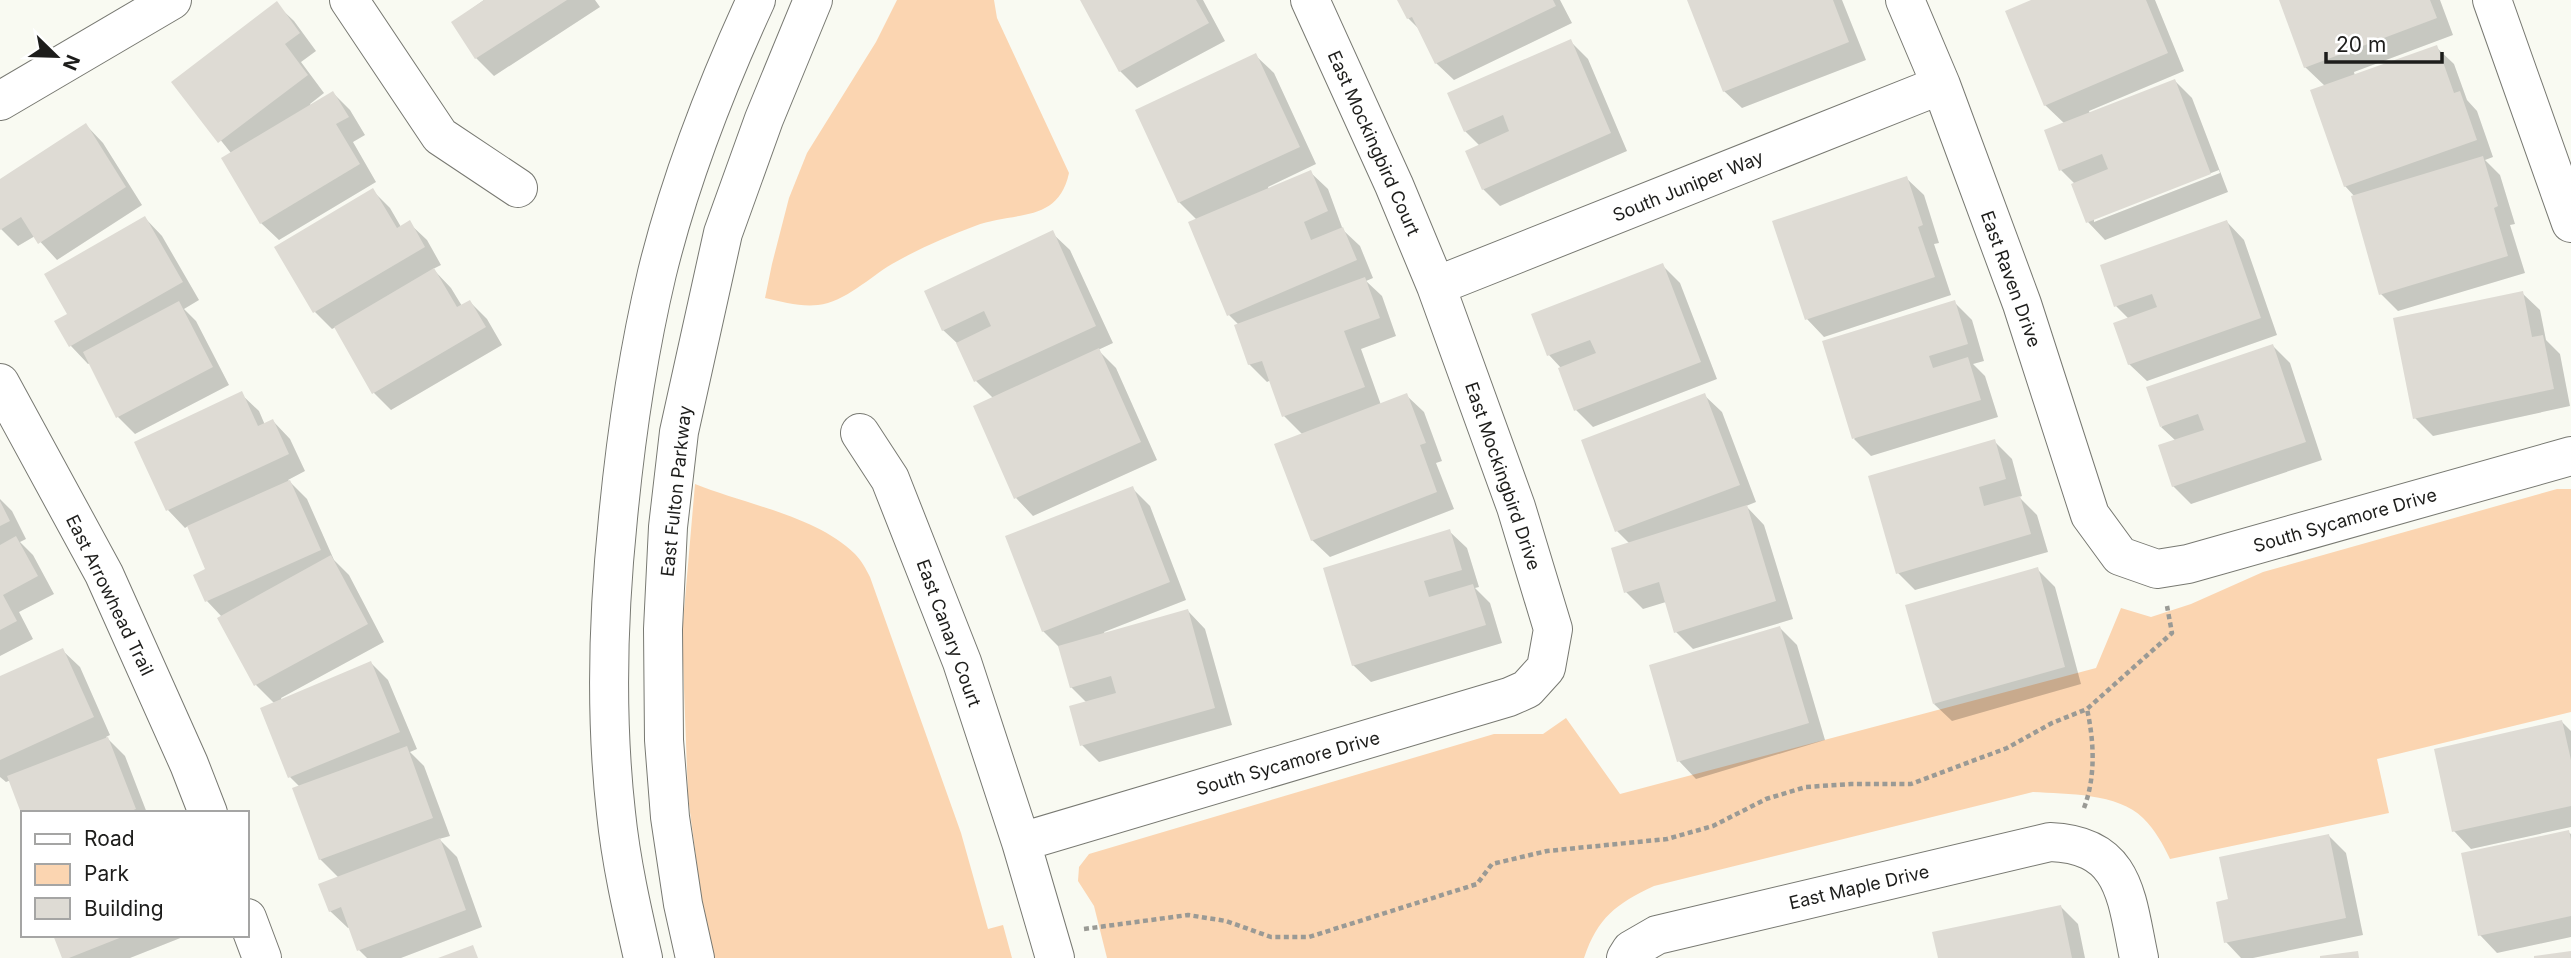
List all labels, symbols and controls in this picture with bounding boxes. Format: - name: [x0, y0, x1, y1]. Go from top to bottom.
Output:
- north arrow: [21, 21, 91, 91]
- scale bar: [2326, 21, 2442, 65]
- text: 20 m: [2336, 32, 2386, 57]
- street label: East Mockingbird Court: [1324, 47, 1424, 239]
- text: N: [58, 51, 85, 74]
- street label: South Juniper Way: [1610, 146, 1766, 226]
- street label: East Raven Drive: [1977, 208, 2045, 350]
- street label: East Mockingbird Drive: [1461, 379, 1545, 573]
- street label: East Fulton Parkway: [657, 404, 695, 578]
- street label: South Sycamore Drive: [2251, 484, 2439, 556]
- street label: East Arrowhead Trail: [62, 511, 158, 679]
- street label: East Canary Court: [913, 557, 985, 710]
- street label: South Sycamore Drive: [1194, 727, 1382, 799]
- legend: [21, 811, 248, 937]
- text: Road: [84, 826, 135, 851]
- text: Park: [84, 861, 129, 886]
- street label: East Maple Drive: [1787, 861, 1931, 913]
- text: Building: [84, 896, 164, 921]

